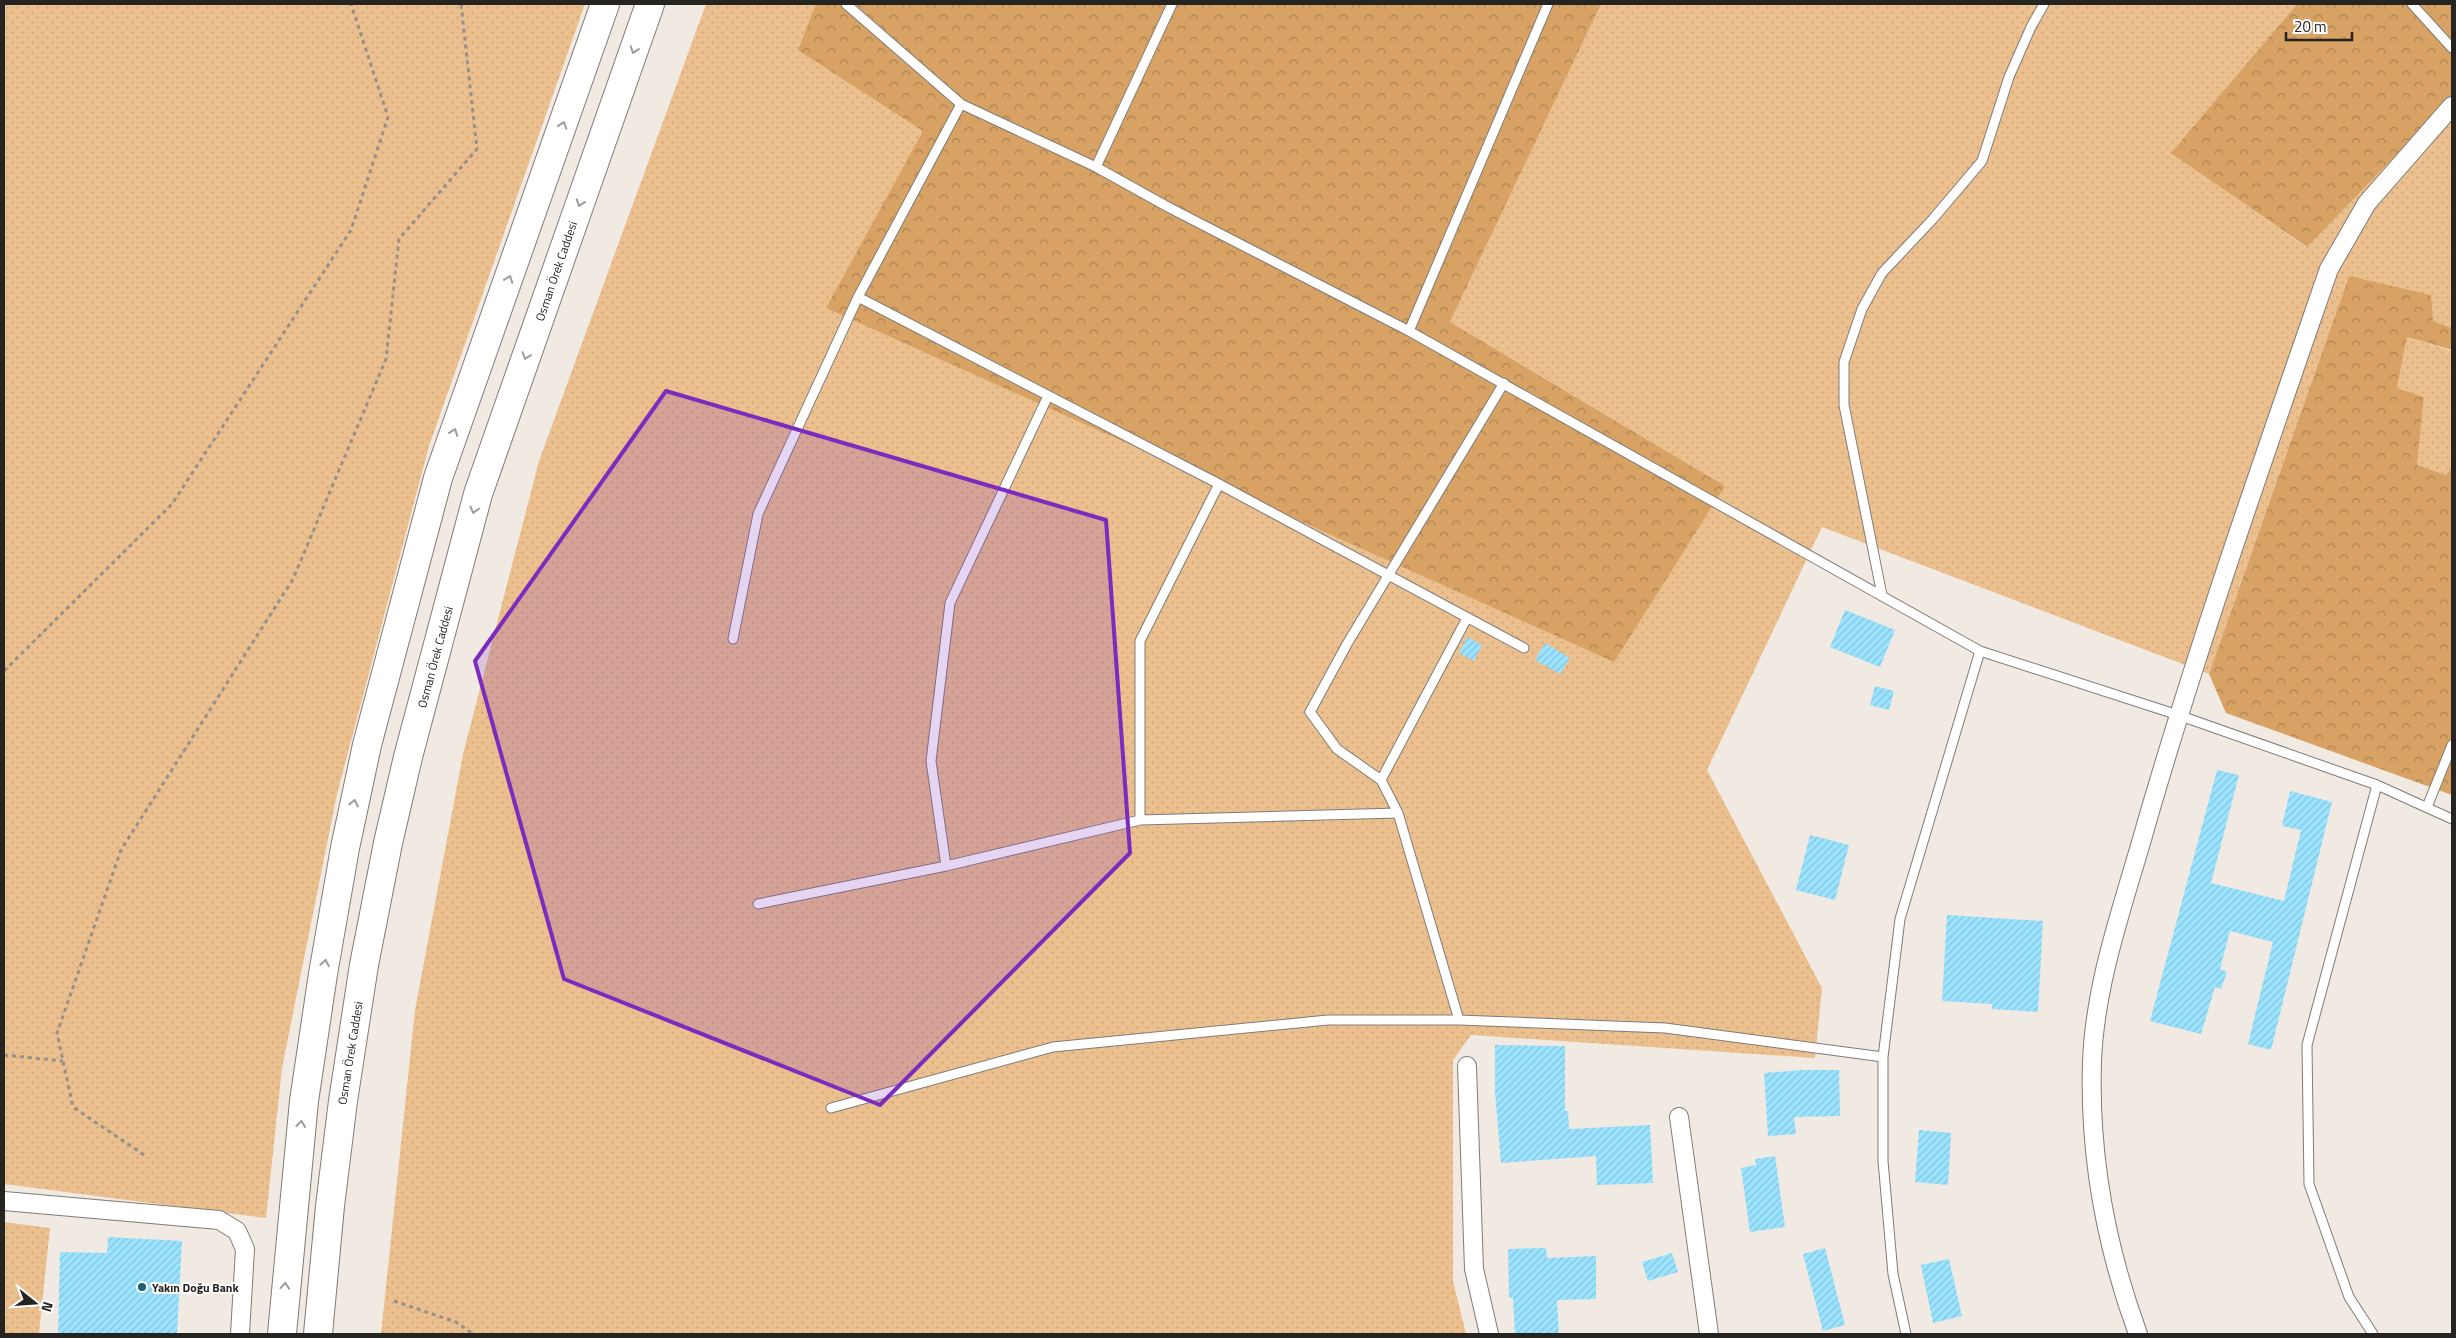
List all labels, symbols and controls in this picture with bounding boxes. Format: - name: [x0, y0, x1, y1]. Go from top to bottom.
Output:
- scale bar: [2286, 10, 2352, 42]
- text: 20 m: [2294, 15, 2327, 38]
- one-way arrow: [630, 45, 640, 53]
- one-way arrow: [557, 122, 567, 130]
- one-way arrow: [576, 198, 586, 207]
- street label: Osman Örek Caddesi: [530, 218, 582, 324]
- one-way arrow: [503, 275, 513, 283]
- one-way arrow: [522, 352, 532, 360]
- one-way arrow: [449, 428, 459, 437]
- one-way arrow: [469, 506, 480, 515]
- street label: Osman Örek Caddesi: [412, 604, 458, 710]
- one-way arrow: [349, 799, 359, 808]
- one-way arrow: [319, 959, 329, 967]
- street label: Osman Örek Caddesi: [332, 1000, 368, 1106]
- one-way arrow: [295, 1120, 306, 1128]
- north arrow: [10, 1278, 60, 1328]
- place label: Yakın Doğu Bank: [152, 1278, 239, 1297]
- marker: Yakın Doğu Bank: [136, 1281, 148, 1293]
- one-way arrow: [280, 1281, 291, 1289]
- text: N: [36, 1299, 59, 1315]

